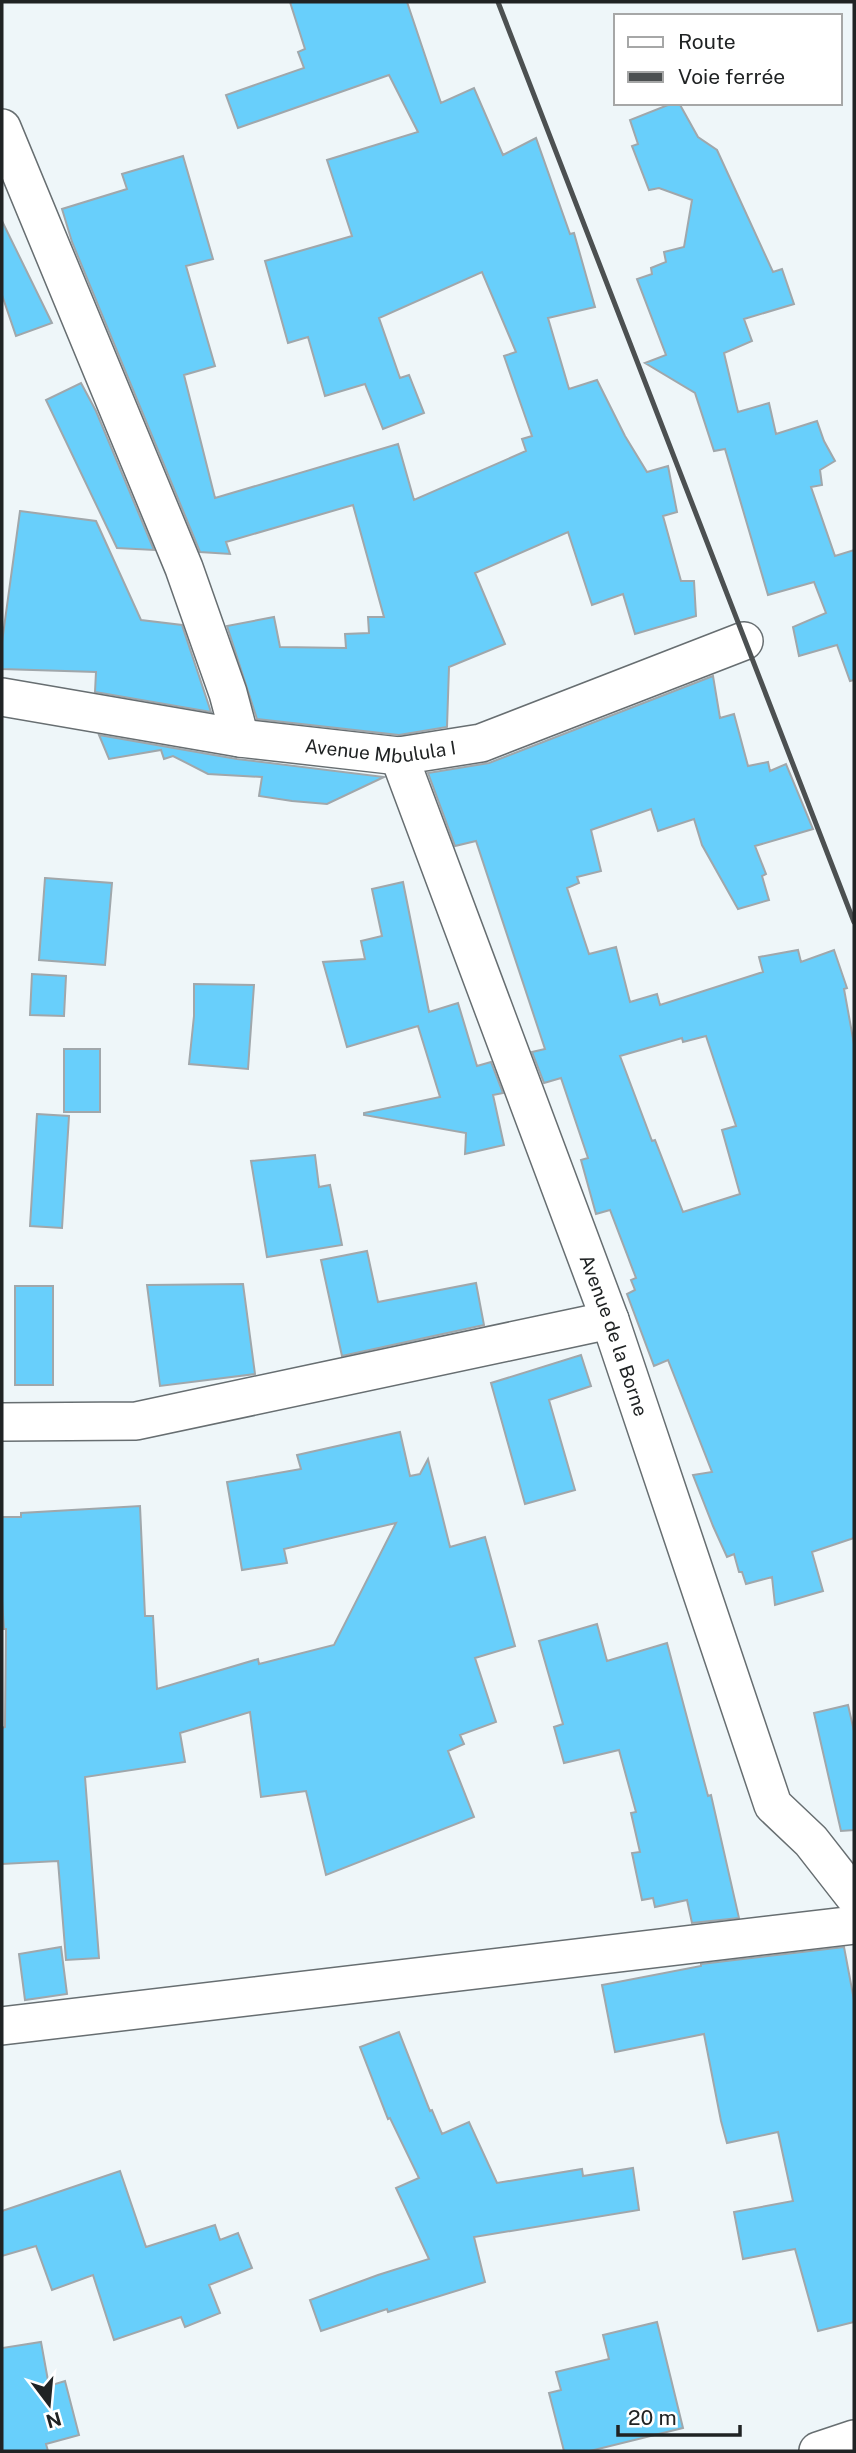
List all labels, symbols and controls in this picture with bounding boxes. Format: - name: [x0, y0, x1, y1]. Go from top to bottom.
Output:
- legend: [614, 14, 842, 105]
- text: Route: [678, 29, 736, 54]
- text: Voie ferrée: [678, 64, 785, 89]
- street label: Avenue Mbulula I: [304, 734, 457, 767]
- street label: Avenue de la Borne: [576, 1251, 652, 1419]
- north arrow: [14, 2369, 84, 2439]
- scale bar: [618, 2394, 740, 2438]
- text: 20 m: [628, 2405, 677, 2430]
- text: N: [44, 2408, 64, 2433]

